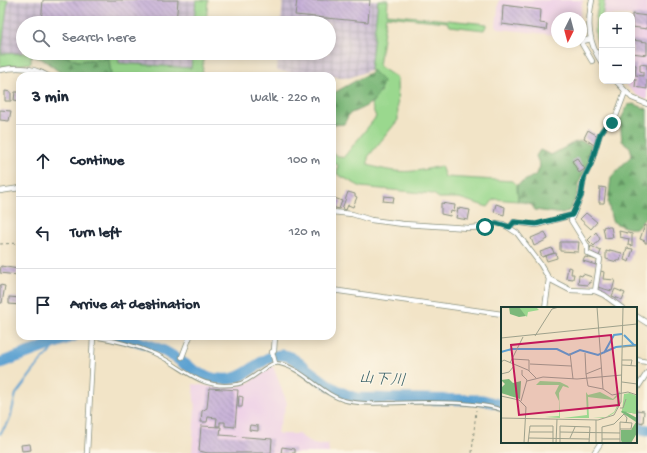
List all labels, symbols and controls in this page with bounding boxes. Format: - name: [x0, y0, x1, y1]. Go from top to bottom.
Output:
- north arrow: [551, 12, 587, 48]
- map controls: [599, 12, 635, 84]
- button: +: [599, 12, 635, 48]
- search box: [16, 16, 336, 60]
- icon: search: [30, 27, 52, 49]
- text: Search here: [62, 29, 136, 47]
- button: −: [599, 48, 635, 84]
- text: 3 min: [32, 88, 69, 108]
- text: Walk · 220 m: [250, 91, 320, 106]
- route end: [603, 114, 621, 132]
- icon: ahead: [32, 150, 54, 172]
- text: Continue: [70, 152, 124, 170]
- text: 100 m: [288, 153, 320, 168]
- route start: [476, 218, 494, 236]
- icon: left: [32, 222, 54, 244]
- text: Turn left: [70, 224, 121, 242]
- text: 120 m: [289, 225, 320, 240]
- icon: arrive: [32, 294, 54, 316]
- text: Arrive at destination: [70, 296, 200, 314]
- inset map: [501, 307, 637, 443]
- water label: 山下川: [357, 369, 407, 392]

